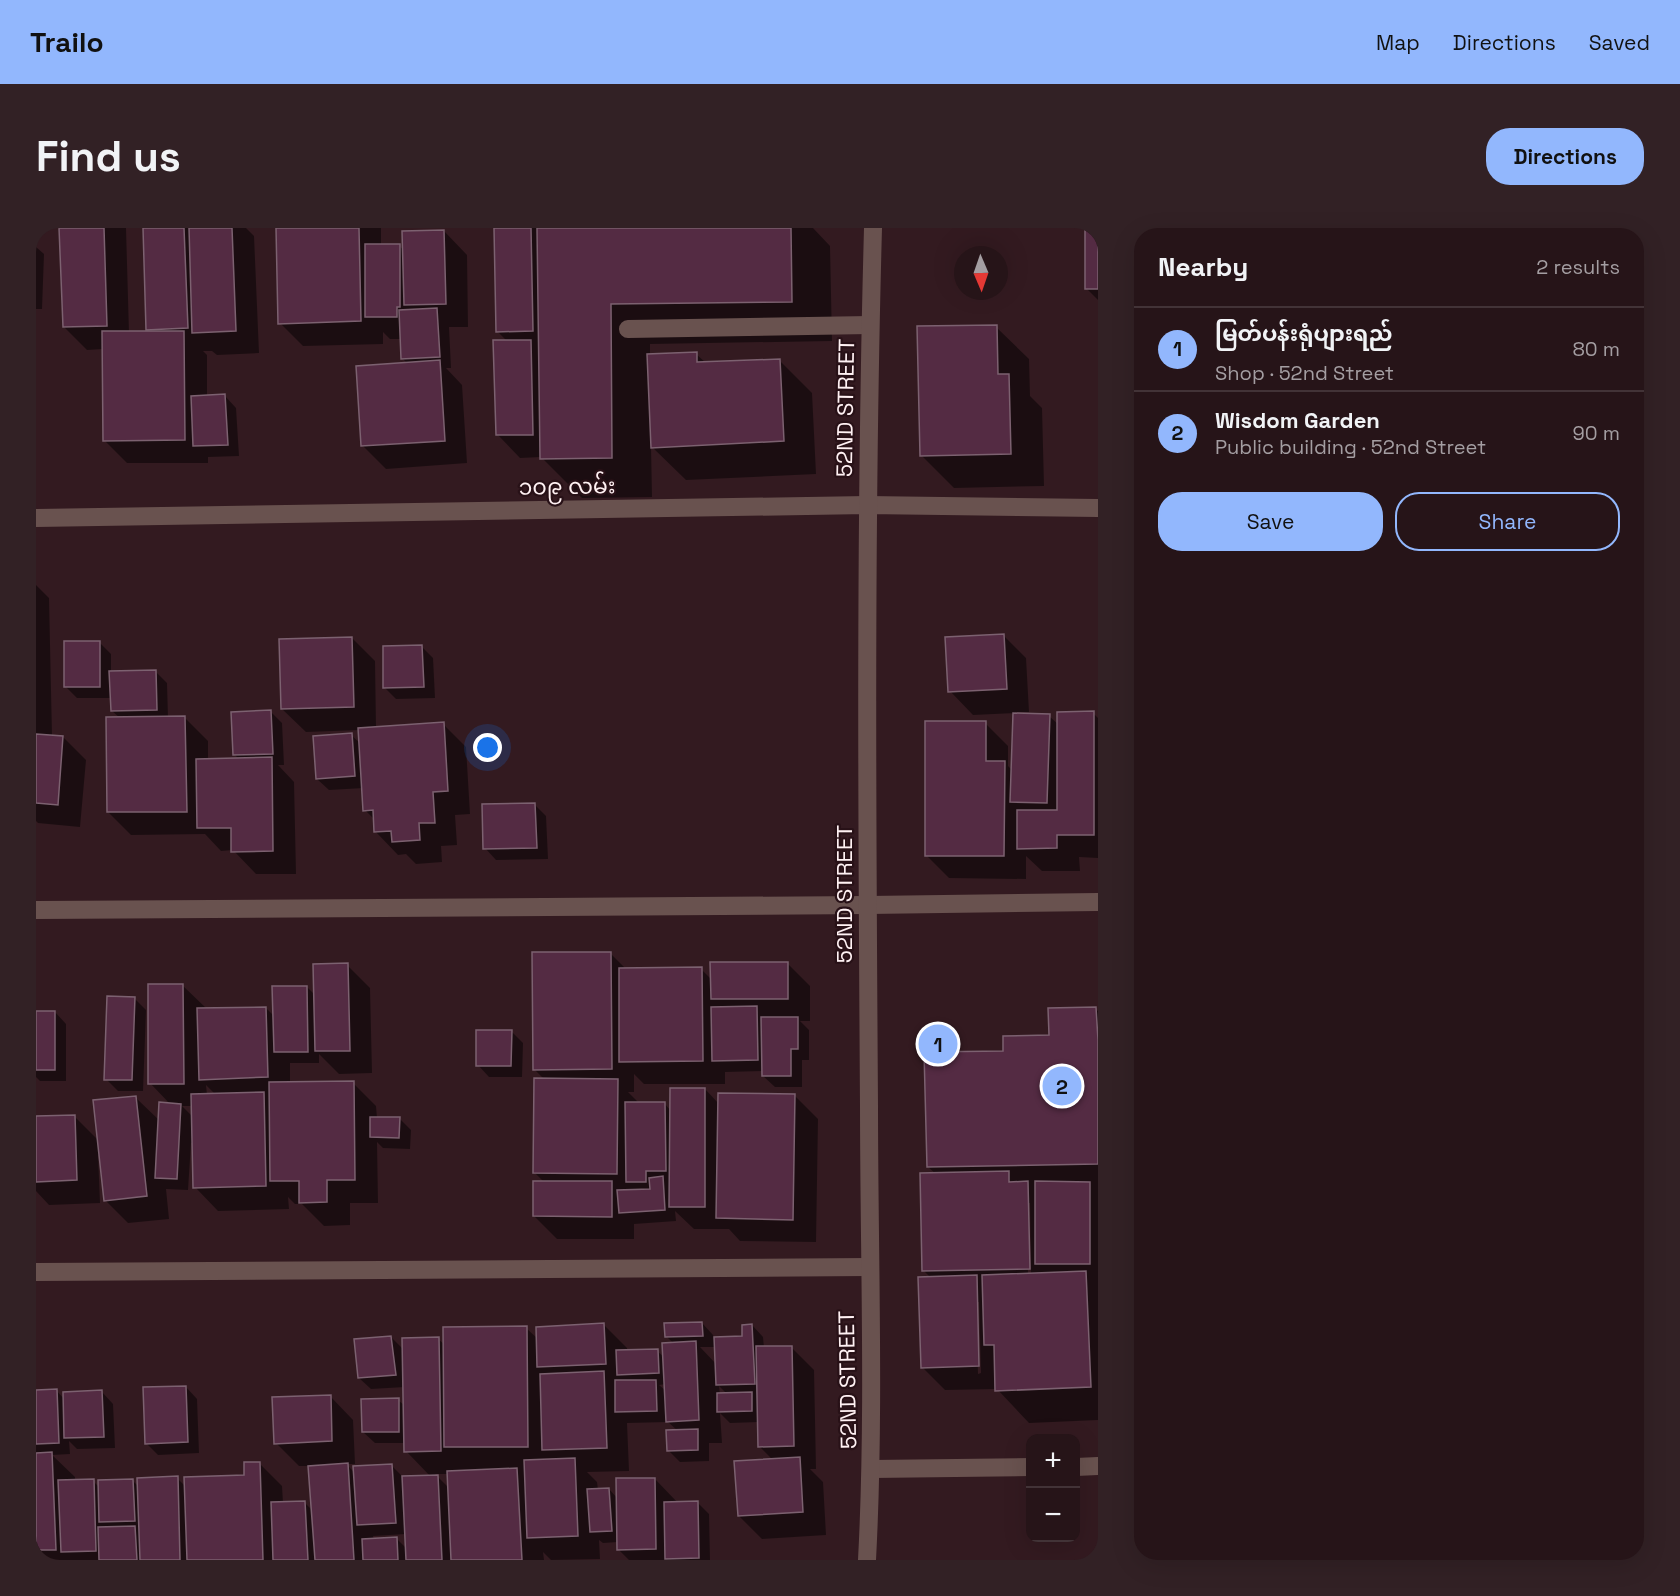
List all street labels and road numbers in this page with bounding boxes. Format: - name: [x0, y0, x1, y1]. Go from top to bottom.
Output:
- street label: 52ND STREET: [830, 338, 860, 477]
- street label: ၁၀၉ လမ်း: [518, 470, 616, 505]
- street label: 52ND STREET: [830, 825, 858, 963]
- street label: 52ND STREET: [832, 1310, 862, 1449]

